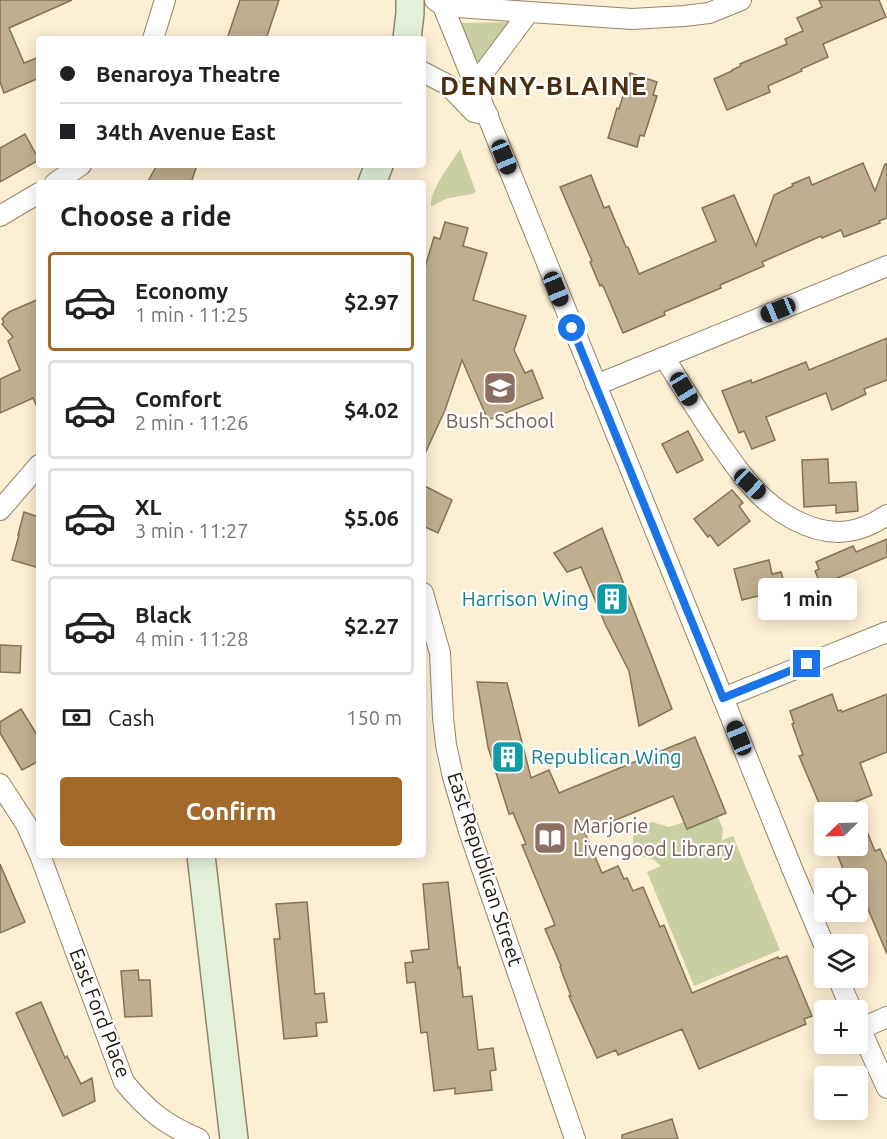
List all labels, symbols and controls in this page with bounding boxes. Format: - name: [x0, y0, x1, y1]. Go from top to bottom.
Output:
- text: Benaroya Theatre: [96, 61, 280, 86]
- district label: DENNY-BLAINE: [440, 71, 648, 100]
- text: 34th Avenue East: [96, 119, 276, 144]
- car: [489, 137, 519, 177]
- text: Choose a ride: [60, 201, 232, 231]
- car: [541, 269, 571, 309]
- icon: car: [63, 275, 117, 329]
- text: Economy: [135, 278, 228, 303]
- text: $2.97: [344, 289, 399, 314]
- car: [758, 295, 798, 325]
- text: 1 min · 11:25: [135, 303, 249, 326]
- route start: [558, 314, 585, 341]
- car: [667, 369, 701, 409]
- school or university icon: Bush School: [482, 370, 518, 406]
- icon: car: [63, 383, 117, 437]
- text: Comfort: [135, 386, 222, 411]
- text: $4.02: [344, 397, 399, 422]
- place label: Bush School: [446, 409, 554, 432]
- text: 2 min · 11:26: [135, 411, 249, 434]
- car: [731, 465, 769, 503]
- icon: car: [63, 491, 117, 545]
- text: XL: [135, 494, 162, 519]
- text: $5.06: [344, 505, 399, 530]
- text: 3 min · 11:27: [135, 519, 249, 542]
- callout: 1 min: [758, 577, 856, 619]
- building icon: Harrison Wing: [594, 581, 630, 617]
- place label: Harrison Wing: [462, 587, 589, 610]
- text: 1 min: [782, 587, 833, 610]
- icon: car: [63, 599, 117, 653]
- text: Black: [135, 602, 192, 627]
- text: $2.27: [344, 613, 399, 638]
- text: 4 min · 11:28: [135, 627, 249, 650]
- route end: [793, 650, 820, 677]
- icon: cash: [60, 701, 93, 734]
- text: Cash: [108, 705, 155, 730]
- text: 150 m: [346, 706, 402, 729]
- car: [724, 718, 754, 758]
- building icon: Republican Wing: [490, 739, 526, 775]
- place label: Republican Wing: [531, 745, 682, 768]
- street label: East Republican Street: [443, 769, 528, 969]
- button: Confirm: [60, 777, 402, 846]
- north arrow: [814, 802, 868, 856]
- map controls: [814, 802, 868, 1120]
- place label: Marjorie Livengood Library: [573, 814, 734, 860]
- library icon: Marjorie Livengood Library: [532, 820, 568, 856]
- button: locate: [814, 868, 868, 922]
- button: layers: [814, 934, 868, 988]
- street label: East Ford Place: [65, 945, 136, 1081]
- button: +: [814, 1000, 868, 1054]
- button: −: [814, 1066, 868, 1120]

